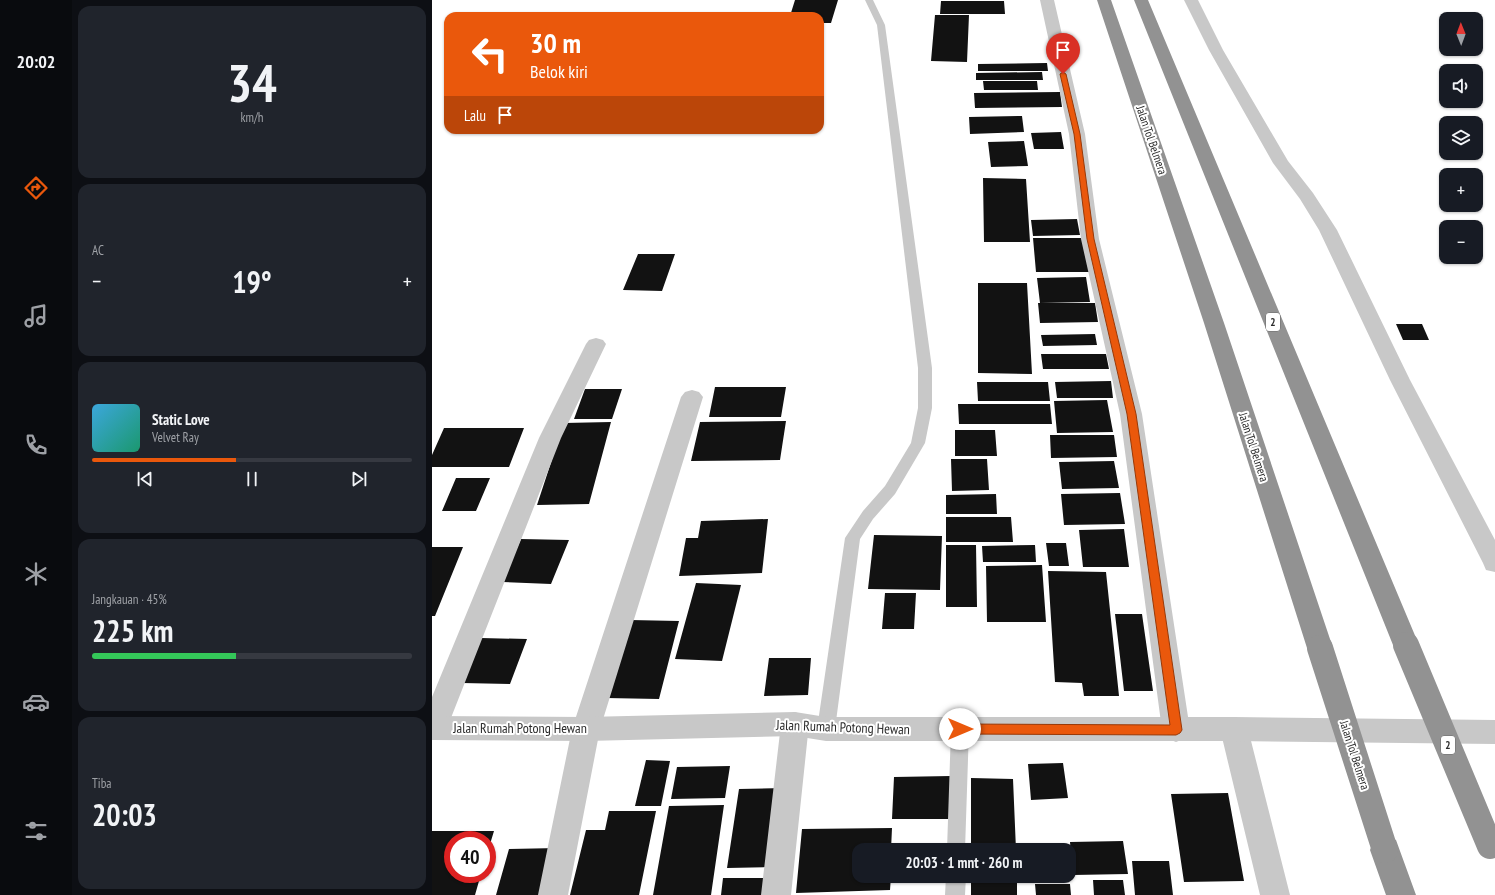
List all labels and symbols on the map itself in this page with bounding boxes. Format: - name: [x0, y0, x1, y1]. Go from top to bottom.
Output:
- north arrow: [1439, 12, 1483, 56]
- pin: [1046, 33, 1080, 74]
- street label: Jalan Tol Belmera: [1133, 103, 1171, 177]
- road number: 2: [1266, 313, 1280, 331]
- street label: Jalan Tol Belmera: [1235, 410, 1272, 484]
- position arrow: [939, 708, 981, 750]
- street label: Jalan Rumah Potong Hewan: [775, 716, 910, 738]
- street label: Jalan Tol Belmera: [1336, 718, 1373, 792]
- street label: Jalan Rumah Potong Hewan: [452, 719, 587, 737]
- road number: 2: [1441, 736, 1455, 754]
- speed limit sign: 40: [444, 831, 496, 883]

